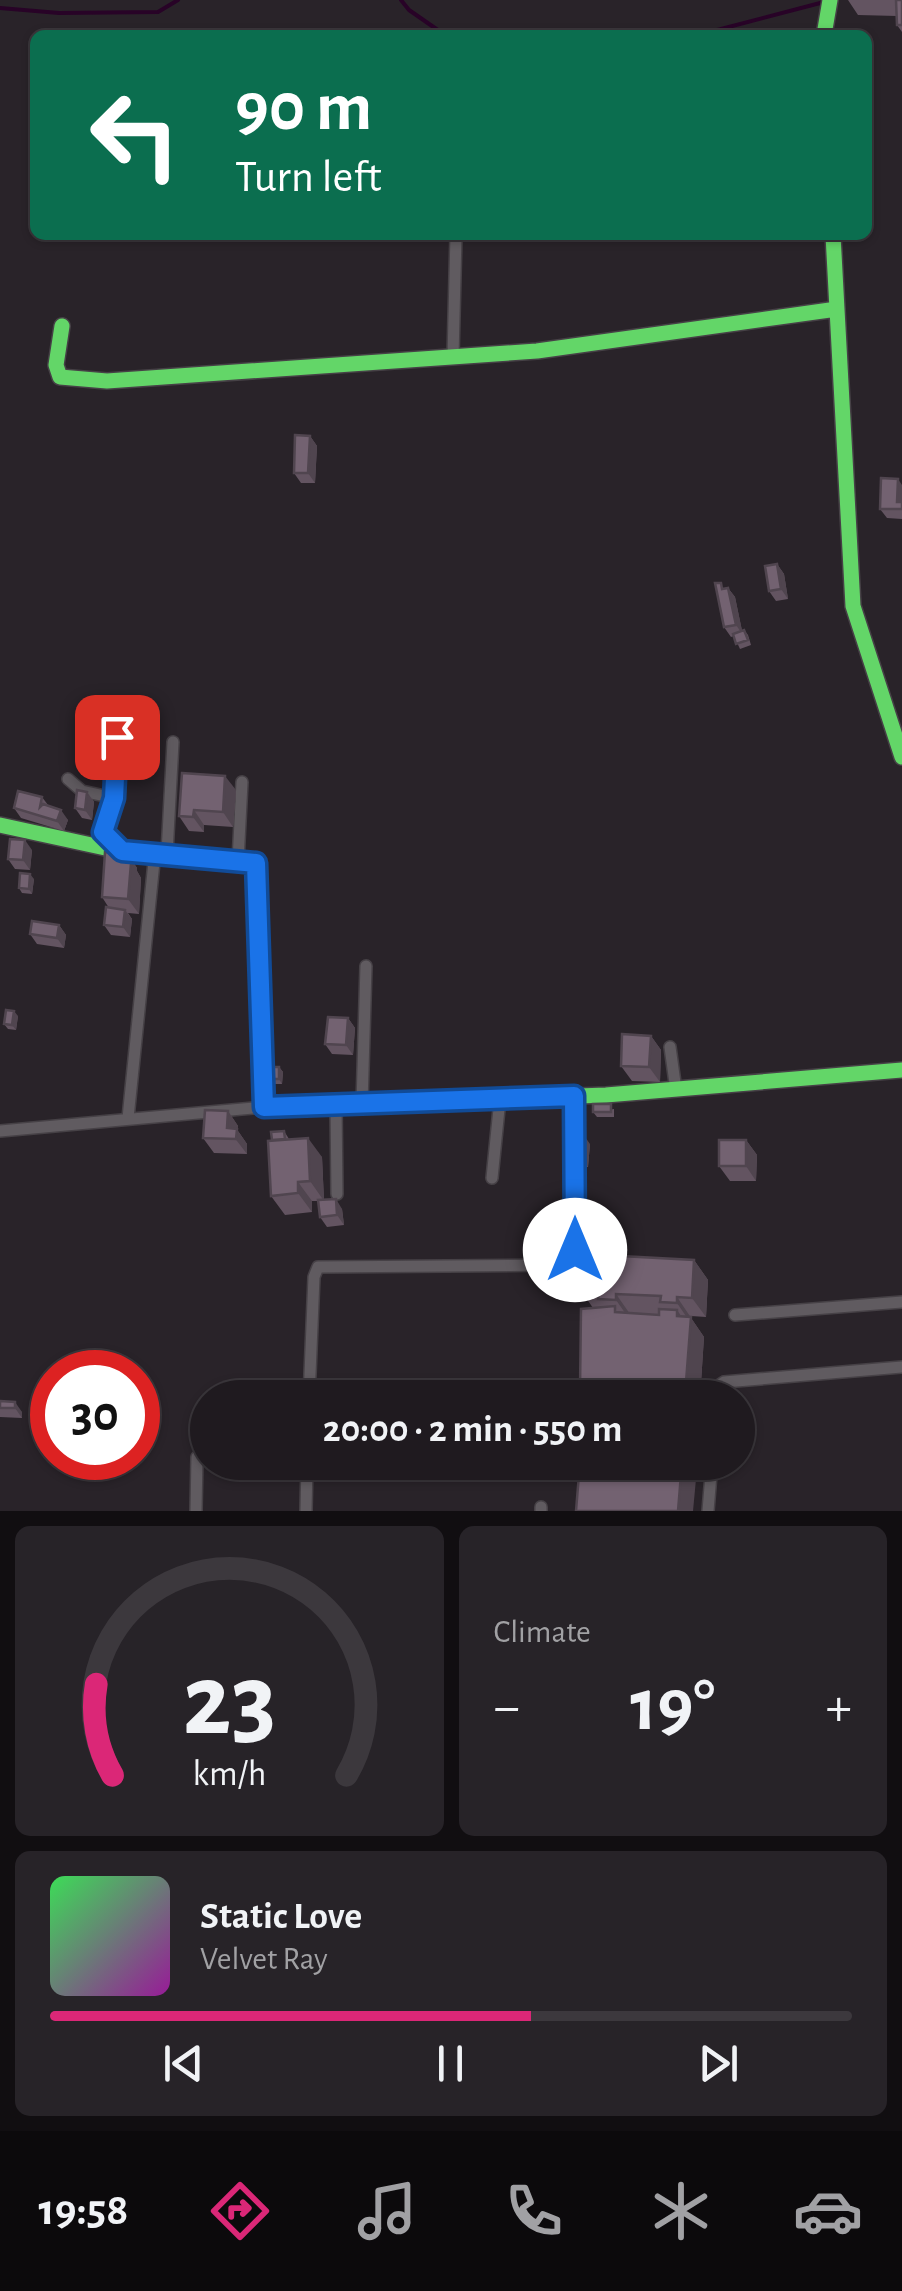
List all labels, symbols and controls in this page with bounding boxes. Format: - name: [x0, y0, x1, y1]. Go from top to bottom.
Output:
- icon: left: [70, 70, 200, 200]
- text: 90 m: [235, 73, 372, 143]
- text: Turn left: [235, 155, 382, 200]
- pin: [75, 695, 160, 780]
- icon: arrive: [90, 710, 145, 765]
- position arrow: [523, 1198, 627, 1302]
- speed limit sign: 30: [30, 1350, 160, 1480]
- text: 20:00 · 2 min · 550 m: [323, 1411, 622, 1449]
- text: Climate: [494, 1616, 591, 1648]
- text: 23: [182, 1650, 276, 1754]
- text: 19°: [630, 1669, 715, 1744]
- text: −: [494, 1680, 520, 1735]
- text: +: [826, 1680, 852, 1735]
- text: km/h: [192, 1756, 266, 1792]
- text: Static Love: [200, 1898, 362, 1936]
- text: Velvet Ray: [200, 1943, 328, 1975]
- icon: previous: [156, 2036, 211, 2091]
- icon: pause: [423, 2036, 478, 2091]
- icon: next: [691, 2036, 746, 2091]
- icon: directions: [205, 2176, 275, 2246]
- icon: music: [352, 2176, 422, 2246]
- icon: phone: [499, 2176, 569, 2246]
- icon: climate: [646, 2176, 716, 2246]
- icon: car: [793, 2176, 863, 2246]
- text: 19:58: [39, 2188, 128, 2233]

